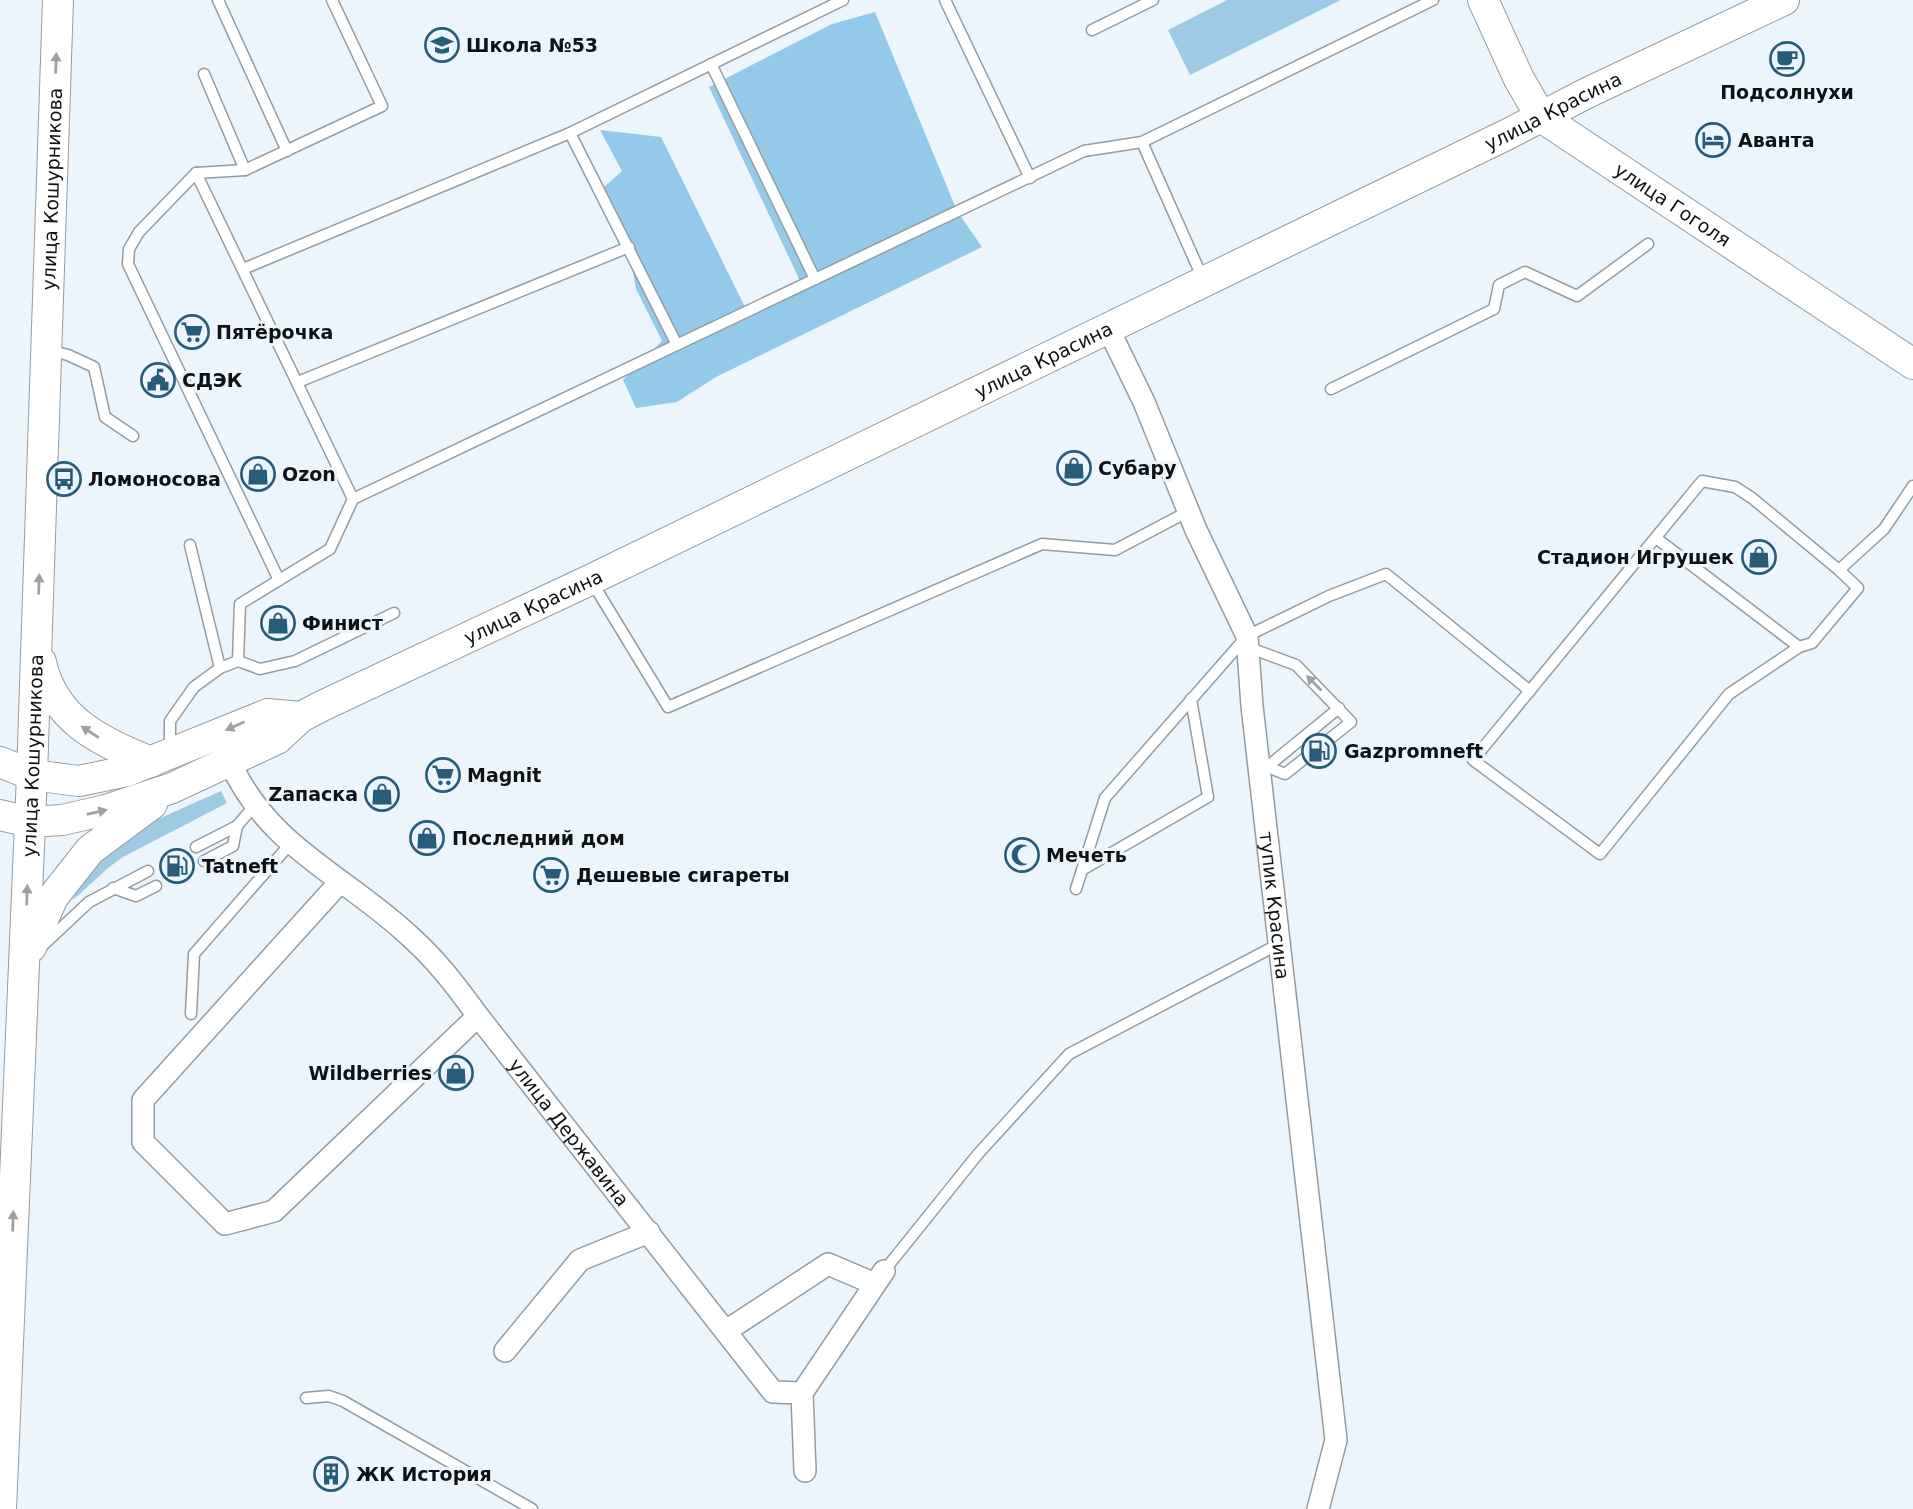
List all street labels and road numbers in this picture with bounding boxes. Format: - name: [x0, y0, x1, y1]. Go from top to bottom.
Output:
- street label: улица Красина: [1481, 67, 1625, 155]
- street label: улица Кошурникова: [37, 87, 66, 291]
- street label: улица Гоголя: [1611, 158, 1735, 251]
- street label: улица Красина: [971, 317, 1116, 402]
- street label: улица Красина: [460, 565, 606, 649]
- street label: улица Кошурникова: [18, 654, 47, 858]
- street label: тупик Красина: [1255, 830, 1294, 981]
- street label: улица Державина: [504, 1054, 634, 1210]

